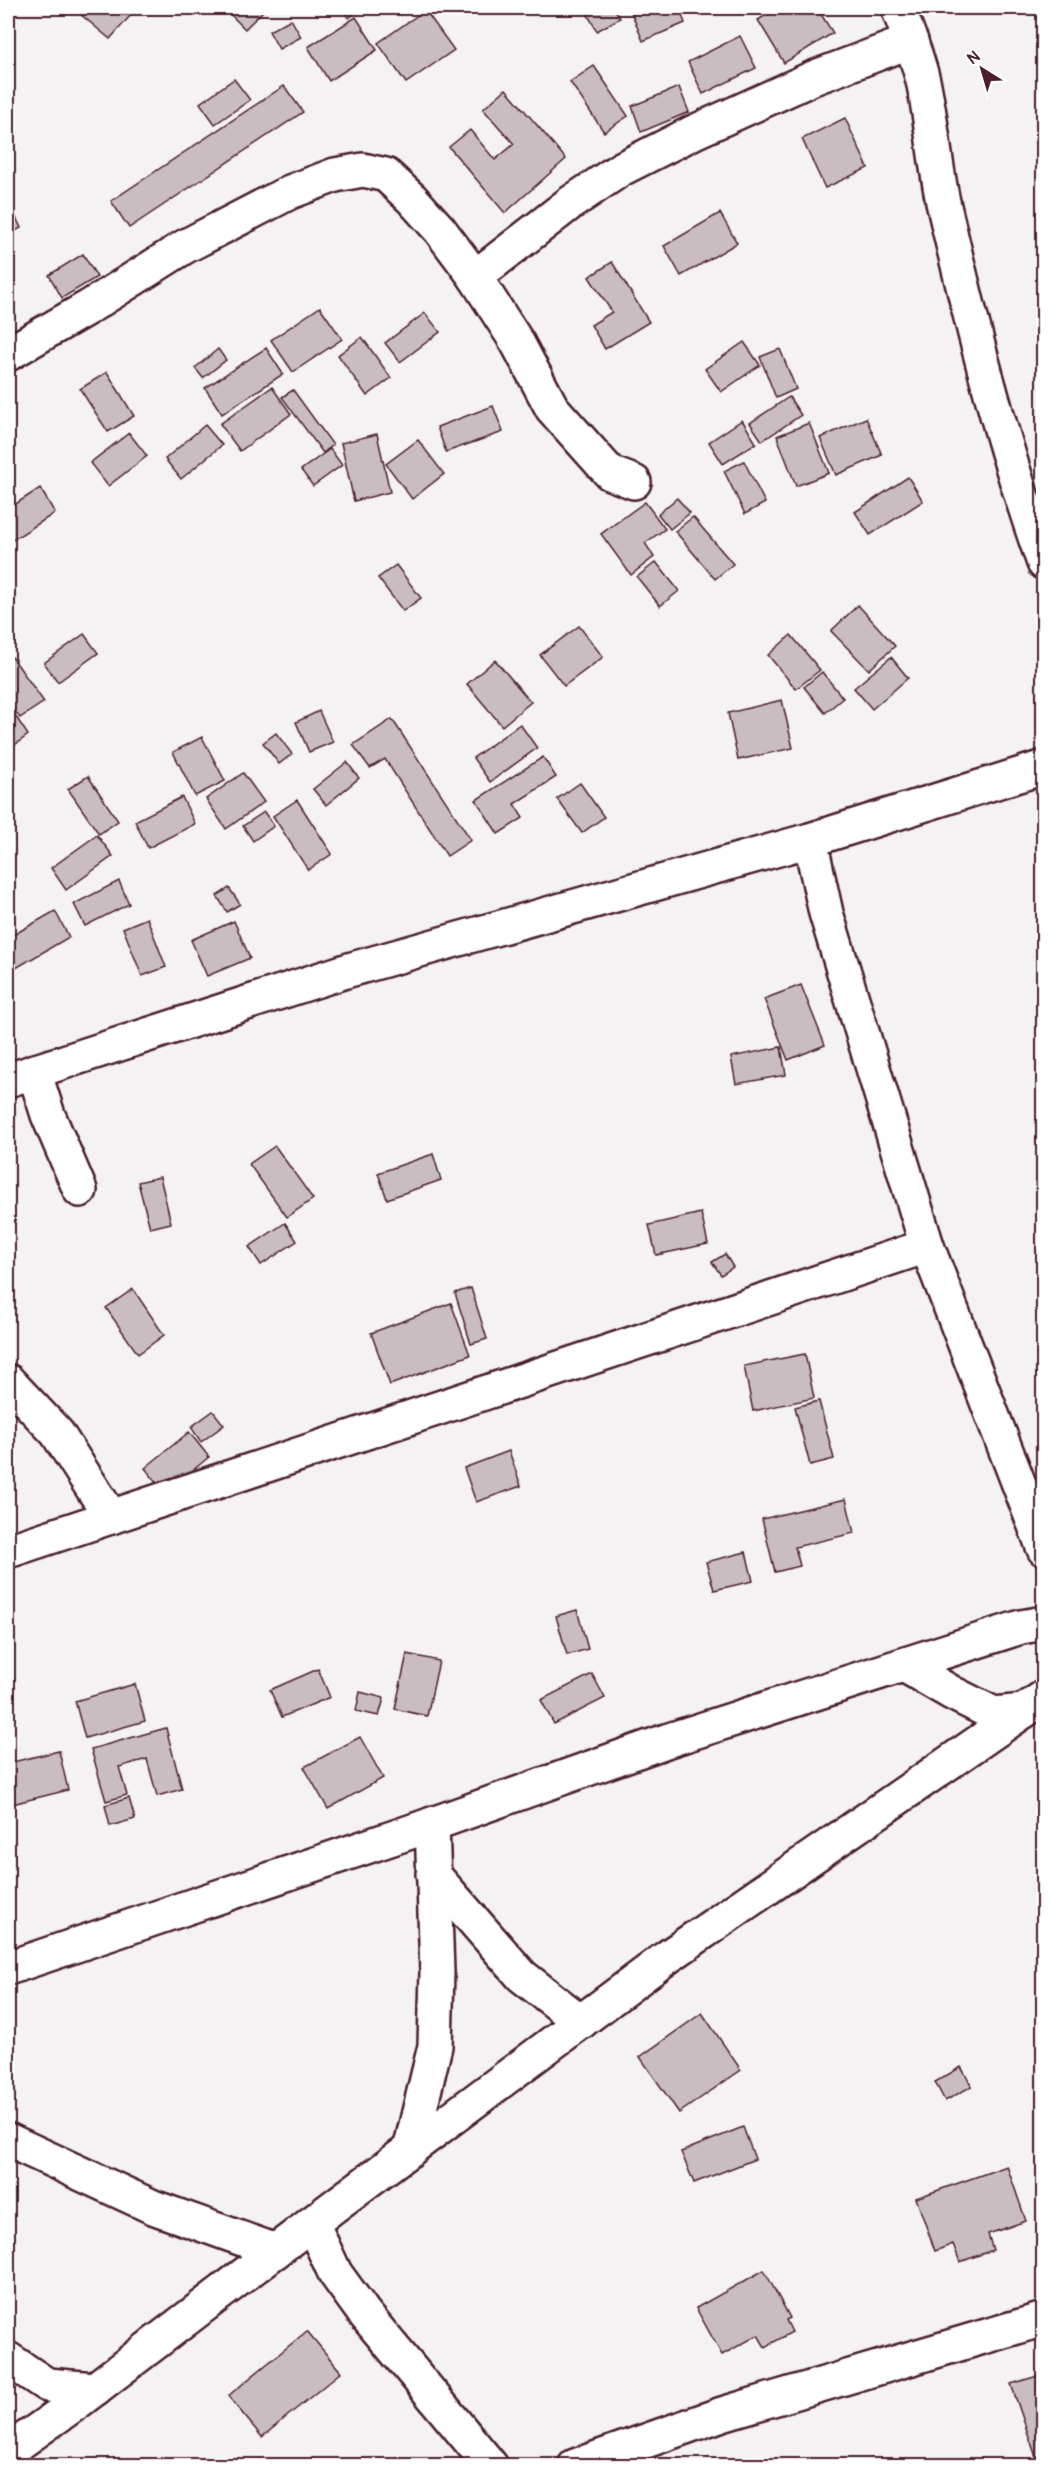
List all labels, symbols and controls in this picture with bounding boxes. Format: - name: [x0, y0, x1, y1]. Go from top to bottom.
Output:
- north arrow: [952, 39, 1012, 99]
- text: N: [963, 46, 984, 69]

